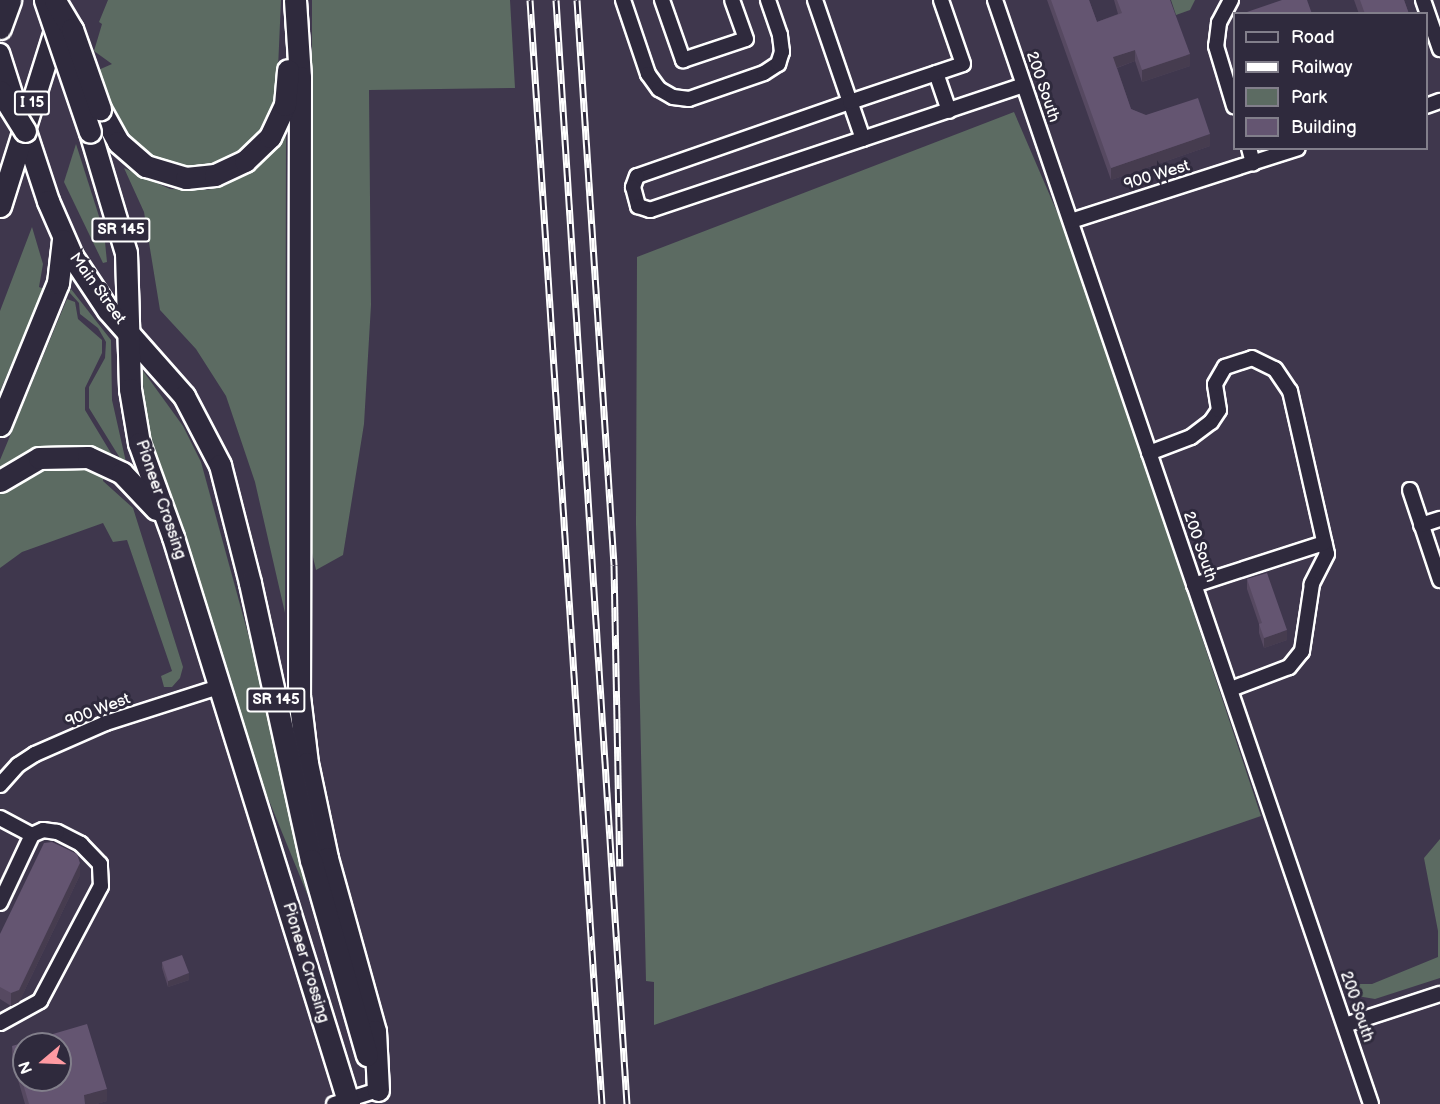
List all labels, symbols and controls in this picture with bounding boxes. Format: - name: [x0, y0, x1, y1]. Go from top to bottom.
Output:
- legend: [1233, 12, 1428, 150]
- text: Road: [1291, 27, 1335, 48]
- street label: 200 South: [1021, 49, 1063, 125]
- text: Railway: [1291, 57, 1353, 78]
- text: Park: [1291, 87, 1327, 108]
- road number: I 15: [12, 91, 51, 115]
- text: Building: [1291, 117, 1357, 138]
- street label: 900 West: [1121, 157, 1193, 195]
- road number: SR 145: [91, 218, 151, 242]
- street label: Main Street: [65, 249, 129, 329]
- street label: Pioneer Crossing: [131, 438, 189, 562]
- street label: 200 South: [1178, 509, 1220, 585]
- road number: SR 145: [246, 688, 306, 712]
- street label: 900 West: [63, 690, 133, 732]
- street label: Pioneer Crossing: [278, 901, 332, 1025]
- street label: 200 South: [1335, 969, 1377, 1045]
- north arrow: [12, 1032, 72, 1092]
- text: N: [15, 1059, 37, 1076]

